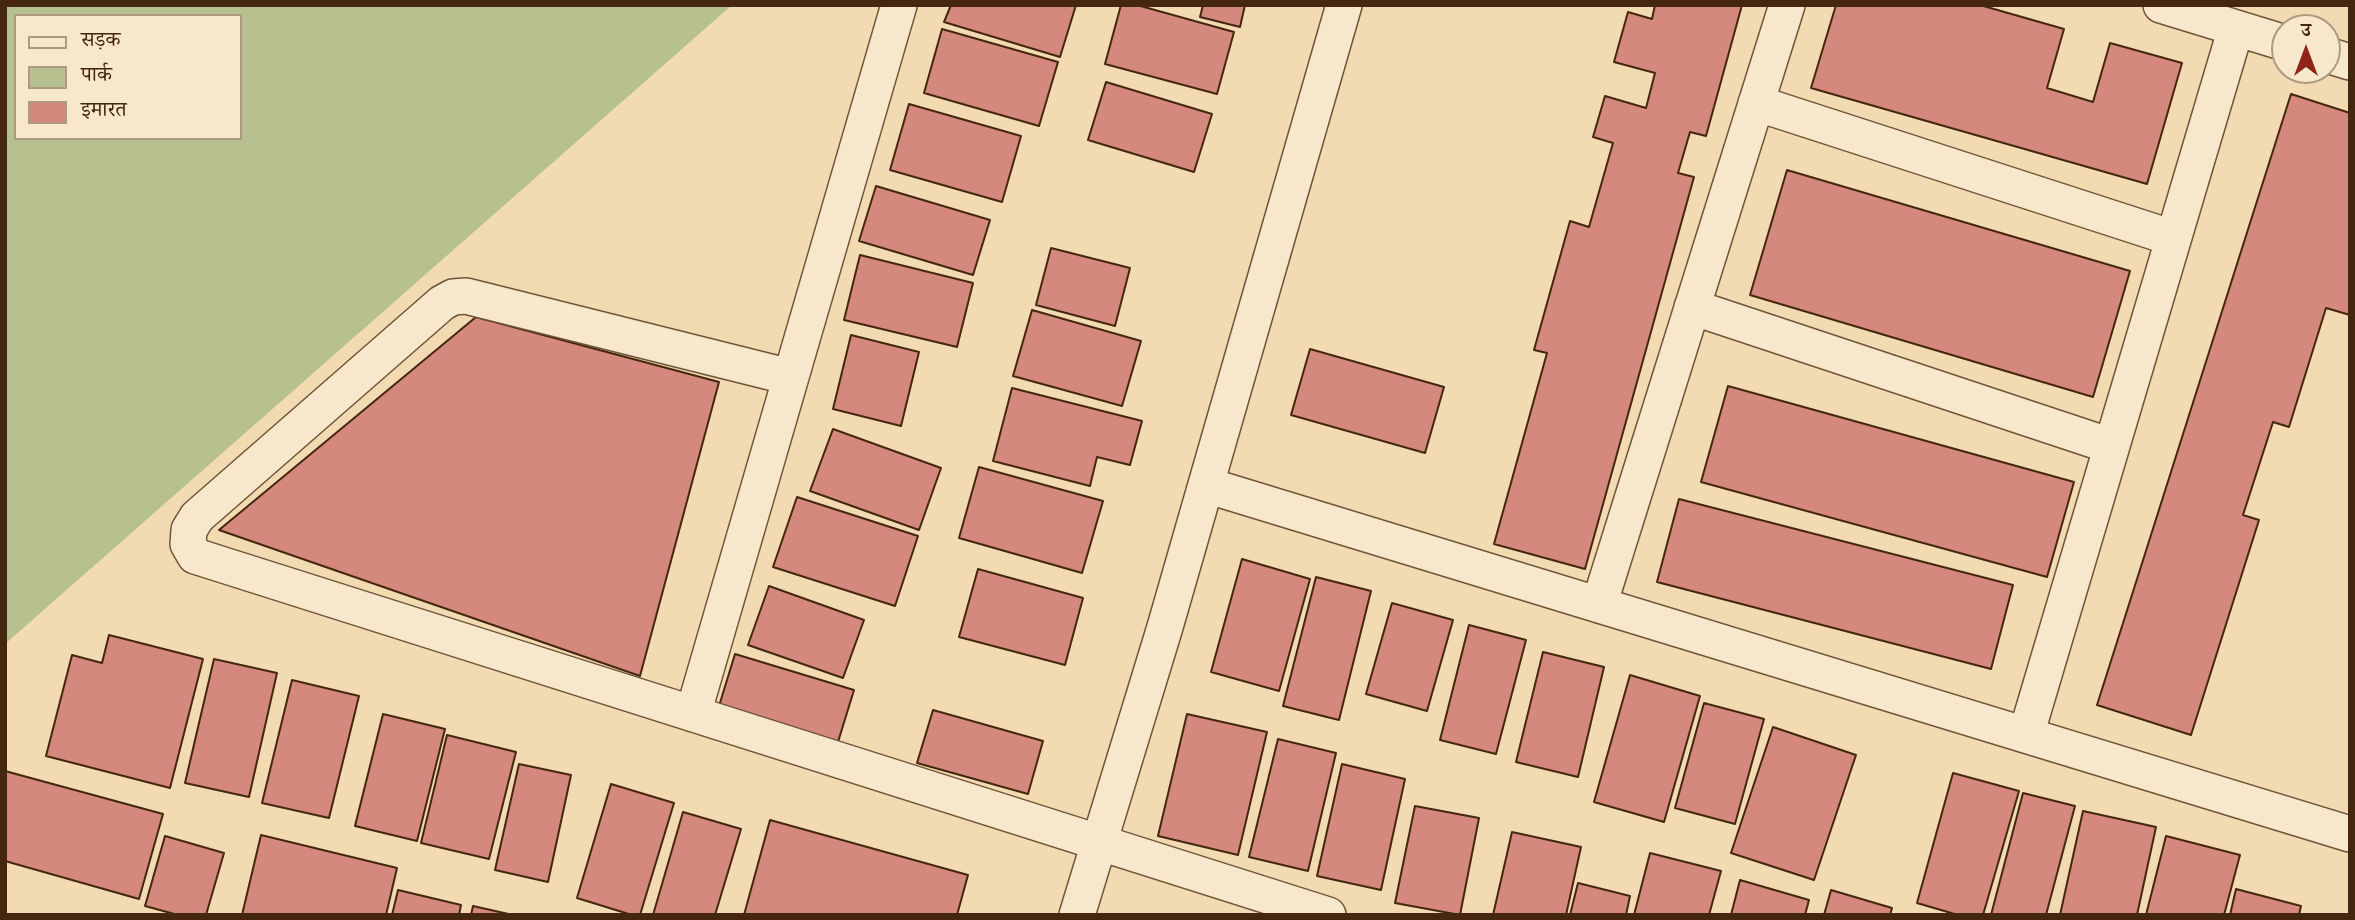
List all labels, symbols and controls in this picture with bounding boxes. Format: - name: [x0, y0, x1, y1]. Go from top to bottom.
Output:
- legend: [14, 14, 242, 140]
- north arrow: [2271, 14, 2341, 84]
- text: उ: [2301, 18, 2311, 41]
- text: सड़क: [81, 26, 120, 51]
- text: पार्क: [81, 61, 112, 86]
- text: इमारत: [81, 96, 127, 121]

